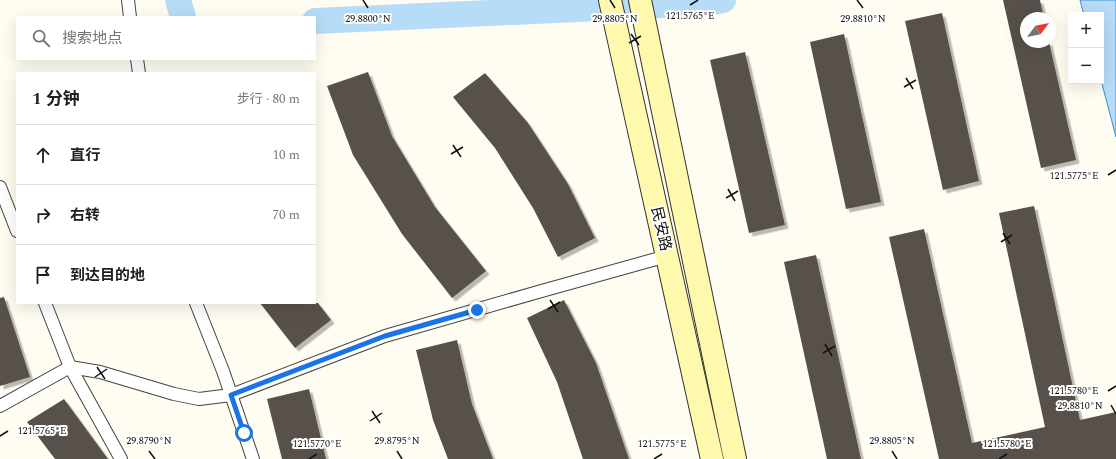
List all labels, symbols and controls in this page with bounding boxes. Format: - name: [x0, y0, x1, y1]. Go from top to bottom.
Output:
- text: 121.5765°E: [665, 8, 715, 24]
- text: 29.8800°N: [345, 11, 391, 27]
- text: 29.8805°N: [592, 11, 638, 27]
- text: 29.8810°N: [840, 11, 886, 27]
- north arrow: [1020, 12, 1056, 48]
- map controls: [1068, 12, 1104, 84]
- button: +: [1068, 12, 1104, 48]
- search box: [16, 16, 316, 60]
- icon: search: [30, 27, 52, 49]
- text: 搜索地点: [62, 27, 122, 50]
- button: −: [1068, 48, 1104, 84]
- text: 1 分钟: [32, 86, 80, 112]
- text: 步行 · 80 m: [237, 89, 300, 109]
- icon: ahead: [32, 144, 54, 166]
- text: 直行: [70, 144, 100, 167]
- text: 10 m: [273, 145, 300, 165]
- text: 121.5775°E: [1049, 168, 1099, 184]
- icon: right: [32, 204, 54, 226]
- text: 右转: [70, 204, 100, 227]
- street label: 民安路: [645, 204, 677, 254]
- text: 70 m: [273, 205, 300, 225]
- icon: arrive: [32, 264, 54, 286]
- text: 到达目的地: [70, 264, 145, 287]
- route end: [468, 301, 486, 319]
- text: 121.5780°E: [1049, 383, 1099, 399]
- text: 29.8810°N: [1057, 398, 1103, 414]
- text: 121.5765°E: [17, 423, 67, 439]
- route start: [235, 424, 253, 442]
- text: 29.8790°N: [126, 433, 172, 449]
- text: 29.8795°N: [374, 433, 420, 449]
- text: 29.8805°N: [869, 433, 915, 449]
- text: 121.5770°E: [292, 436, 342, 452]
- text: 121.5775°E: [637, 436, 687, 452]
- text: 121.5780°E: [982, 436, 1032, 452]

